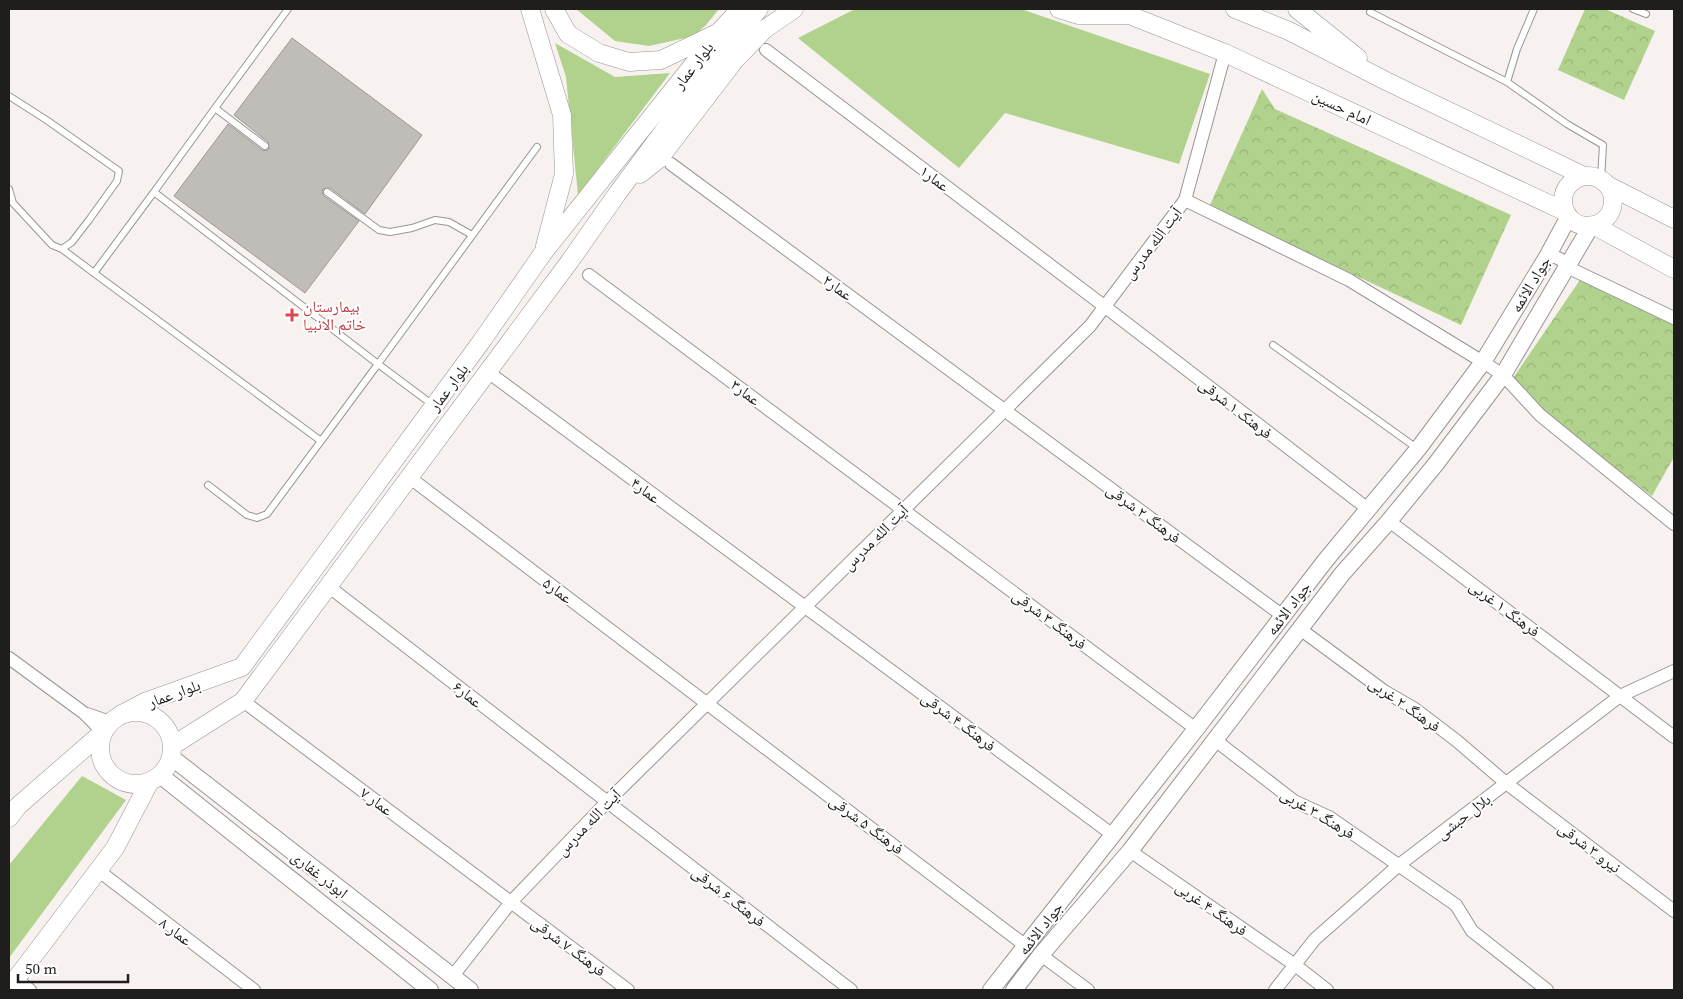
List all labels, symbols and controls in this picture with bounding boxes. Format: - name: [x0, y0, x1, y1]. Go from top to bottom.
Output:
- street label: بلوار عمار: [667, 37, 718, 94]
- street label: امام حسین: [1309, 84, 1375, 130]
- street label: عمار۱: [916, 160, 954, 196]
- street label: آیت الله مدرس: [1118, 202, 1187, 284]
- street label: جواد الائمه: [1505, 252, 1555, 316]
- street label: عمار۲: [819, 269, 857, 305]
- place label: بیمارستان خاتم الانبیا: [303, 295, 366, 335]
- marker: بیمارستان خاتم الانبیا: [285, 308, 299, 322]
- street label: بلوار عمار: [422, 359, 473, 416]
- street label: فرهنک ۱ شرقی: [1195, 372, 1277, 444]
- street label: عمار۳: [727, 374, 765, 410]
- street label: عمار۴: [627, 472, 665, 508]
- street label: فرهنگ ۲ شرقی: [1102, 478, 1186, 548]
- street label: آیت الله مدرس: [837, 498, 914, 575]
- street label: عمار۵: [539, 572, 577, 608]
- street label: فرهنگ ۱ غربی: [1465, 574, 1545, 642]
- street label: جواد الائمه: [1261, 577, 1315, 639]
- street label: فرهنگ ۳ شرقی: [1008, 584, 1092, 654]
- street label: فرهنگ ۲ غربی: [1365, 671, 1445, 737]
- street label: بلوار عمار: [144, 673, 203, 713]
- street label: عمار۶: [449, 675, 487, 713]
- street label: فرهنگ ۴ شرقی: [917, 686, 1001, 756]
- street label: عمار ۷: [356, 781, 398, 821]
- street label: فرهنگ ۳ غربی: [1277, 782, 1359, 844]
- street label: آیت الله مدرس: [550, 783, 626, 860]
- street label: بلال حبشی: [1431, 788, 1495, 844]
- street label: فرهنگ ۵ شرقی: [825, 789, 909, 859]
- street label: نیرو ۳ شرقی: [1554, 816, 1626, 878]
- street label: ابوذر غفاری: [287, 845, 353, 903]
- street label: فرهنگ ۶ شرقی: [688, 860, 770, 932]
- street label: فرهنگ ۴ غربی: [1172, 875, 1252, 941]
- street label: جواد الائمه: [1012, 897, 1068, 959]
- street label: عمار ۸: [155, 911, 197, 951]
- street label: فرهنگ ۷ شرقی: [527, 911, 611, 981]
- scale bar: [18, 952, 128, 984]
- text: 50 m: [25, 958, 57, 979]

